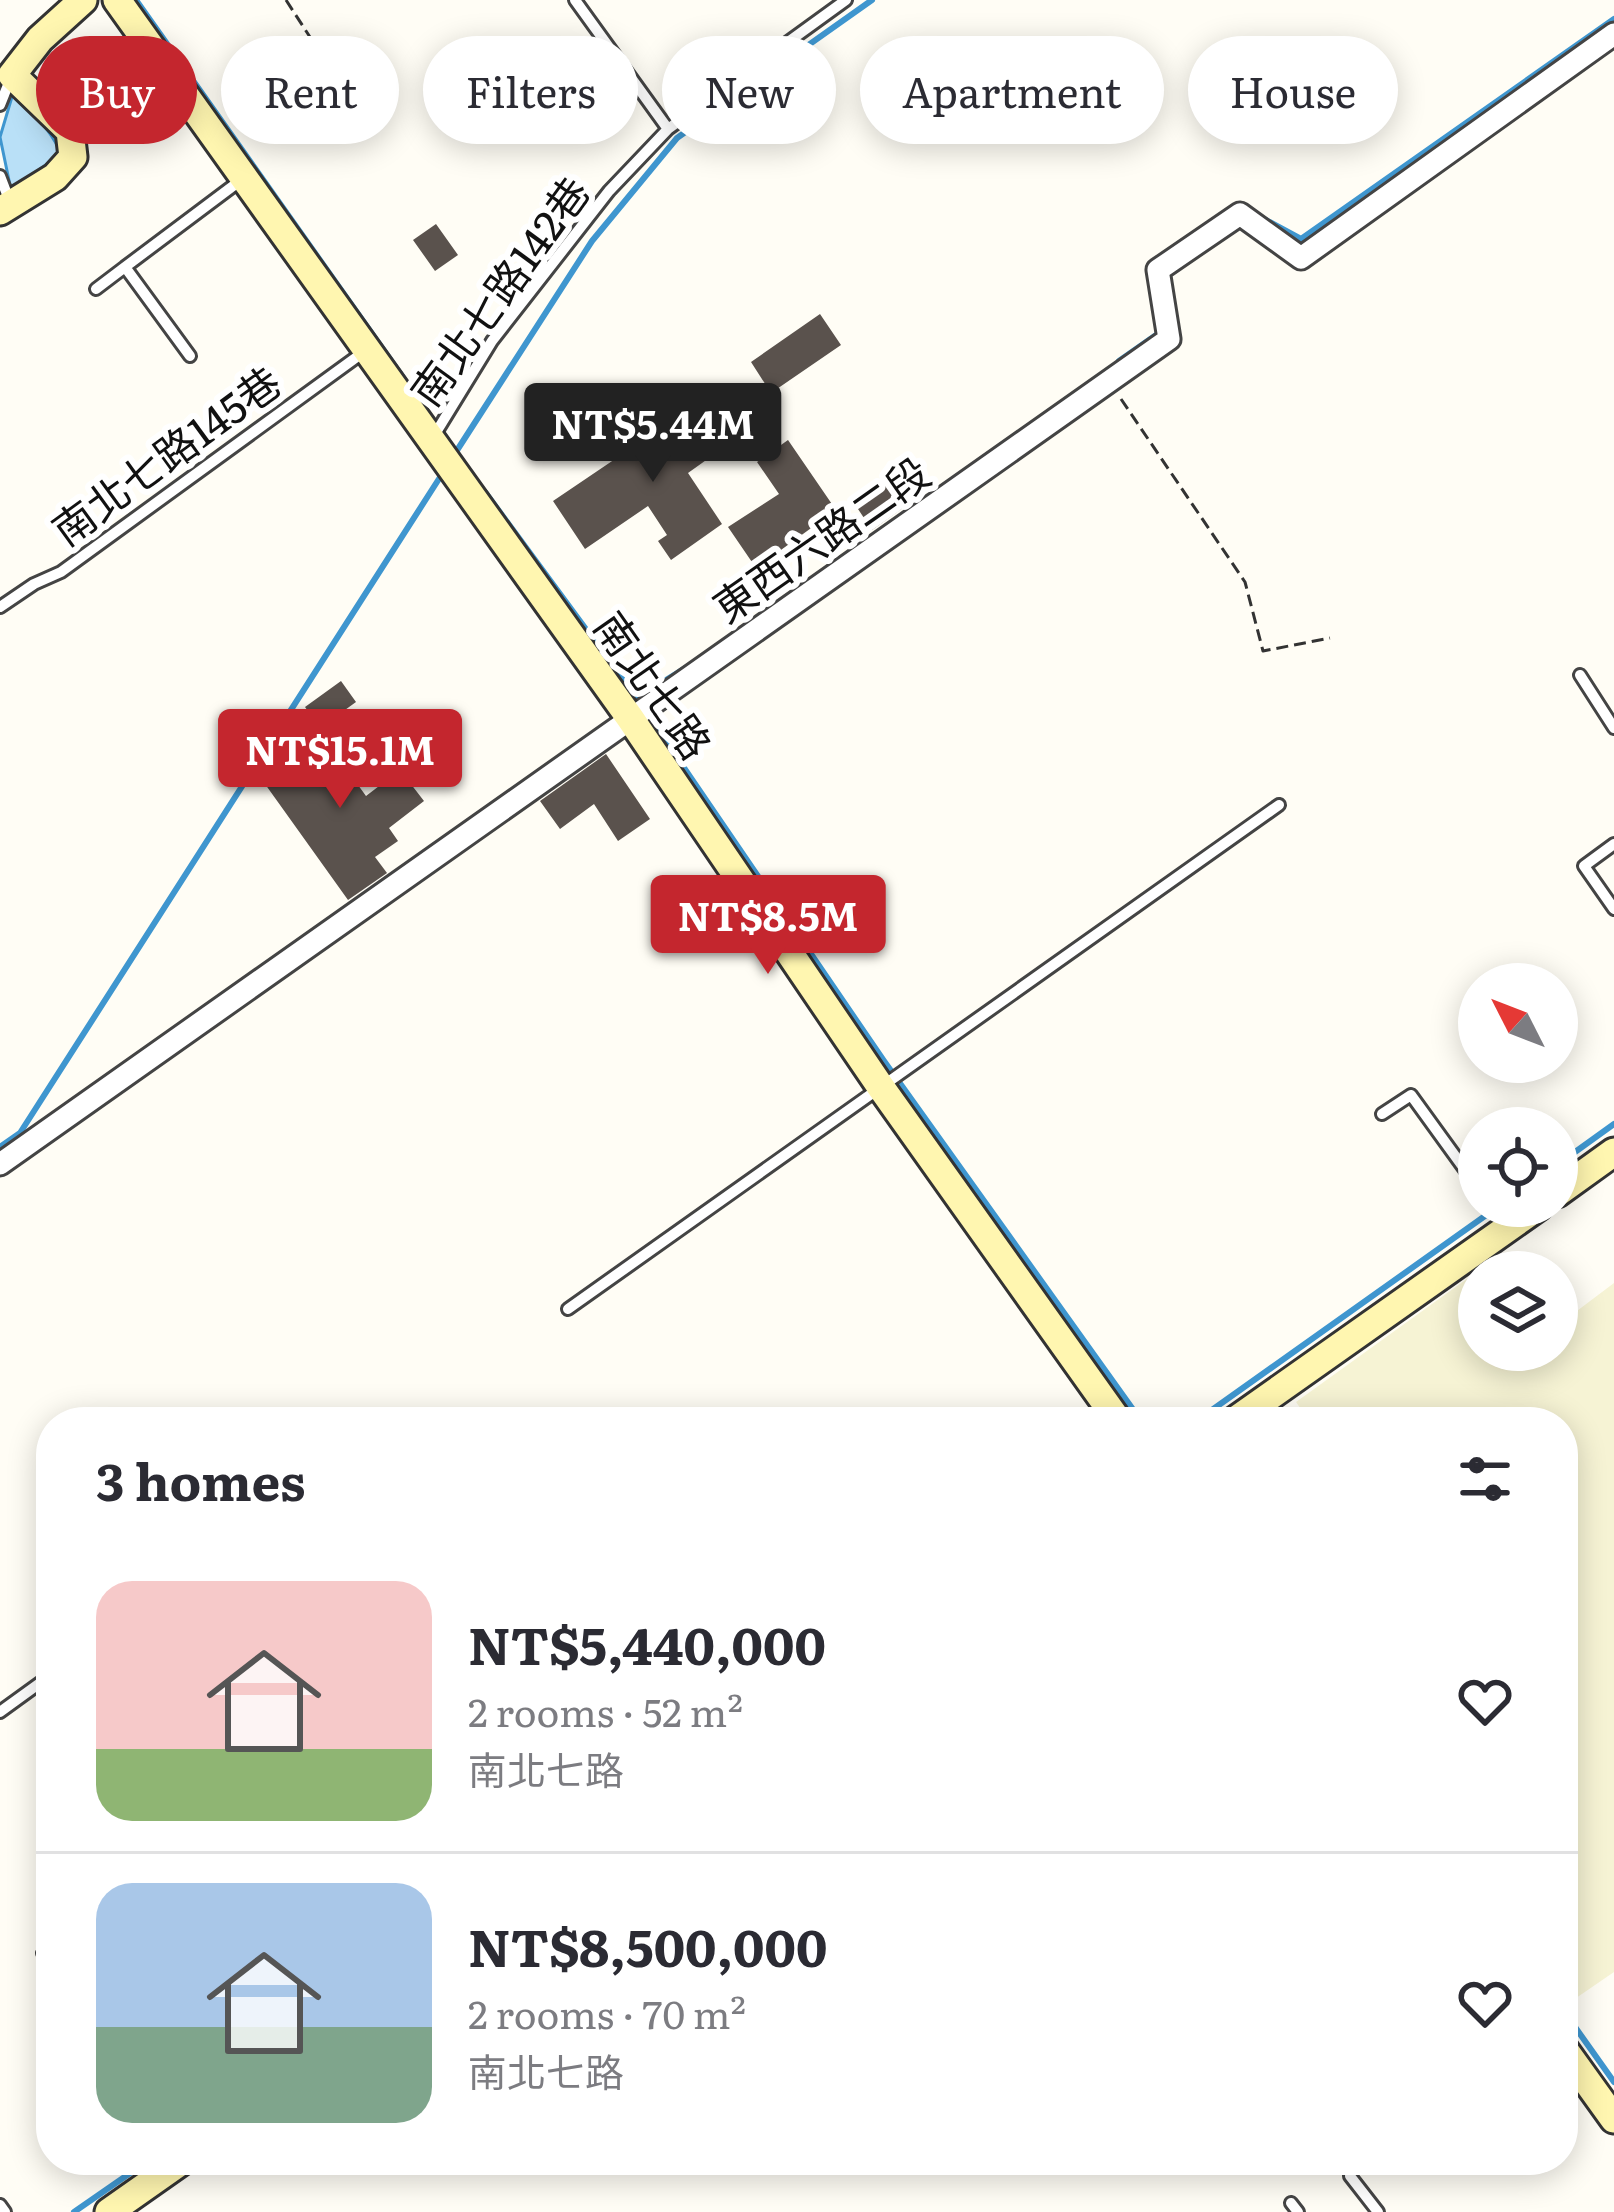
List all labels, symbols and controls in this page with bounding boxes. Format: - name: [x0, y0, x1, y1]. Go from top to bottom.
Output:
- chip: Buy: [36, 36, 197, 144]
- chip: Rent: [221, 36, 399, 144]
- chip: Filters: [423, 36, 638, 144]
- chip: New: [662, 36, 836, 144]
- chip: Apartment: [860, 36, 1164, 144]
- chip: House: [1188, 36, 1398, 144]
- street label: 南北七路142巷: [394, 163, 602, 417]
- street label: 南北七路145巷: [38, 350, 292, 558]
- pin: NT$5.44M: [529, 383, 777, 485]
- text: NT$5.44M: [551, 393, 755, 451]
- street label: 東西六路二段: [699, 440, 941, 636]
- street label: 南北七路: [581, 597, 729, 771]
- pin: NT$15.1M: [216, 709, 464, 811]
- text: NT$15.1M: [245, 719, 435, 777]
- pin: NT$8.5M: [657, 875, 879, 977]
- text: NT$8.5M: [678, 885, 858, 943]
- north arrow: [1458, 963, 1578, 1083]
- map controls: [1458, 963, 1578, 1371]
- button: locate: [1458, 1107, 1578, 1227]
- button: layers: [1458, 1251, 1578, 1371]
- text: 3 homes: [96, 1441, 305, 1517]
- icon: filters: [1452, 1446, 1518, 1512]
- text: NT$5,440,000: [468, 1605, 826, 1681]
- icon: home: [192, 1629, 336, 1773]
- icon: heart: [1452, 1668, 1518, 1734]
- text: 2 rooms · 52 m²: [468, 1681, 743, 1739]
- text: 南北七路: [468, 1739, 624, 1797]
- text: NT$8,500,000: [468, 1907, 827, 1983]
- icon: home: [192, 1931, 336, 2075]
- icon: heart: [1452, 1970, 1518, 2036]
- text: 2 rooms · 70 m²: [468, 1983, 746, 2041]
- text: 南北七路: [468, 2041, 624, 2099]

